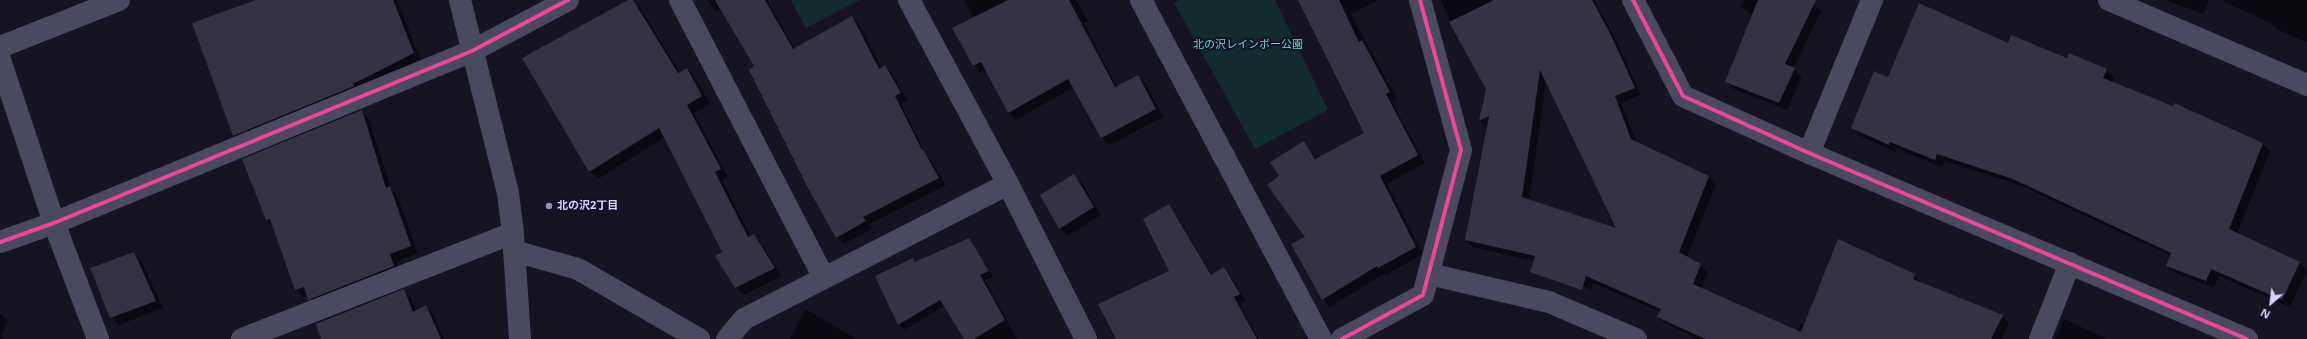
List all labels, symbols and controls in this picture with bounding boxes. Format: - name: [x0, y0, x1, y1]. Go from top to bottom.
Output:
- park label: 北の沢レインボー公園: [1193, 38, 1303, 52]
- place label: 北の沢2丁目: [557, 199, 618, 213]
- marker: 北の沢2丁目: [544, 201, 554, 211]
- north arrow: [2251, 283, 2291, 323]
- text: N: [2258, 305, 2273, 323]

